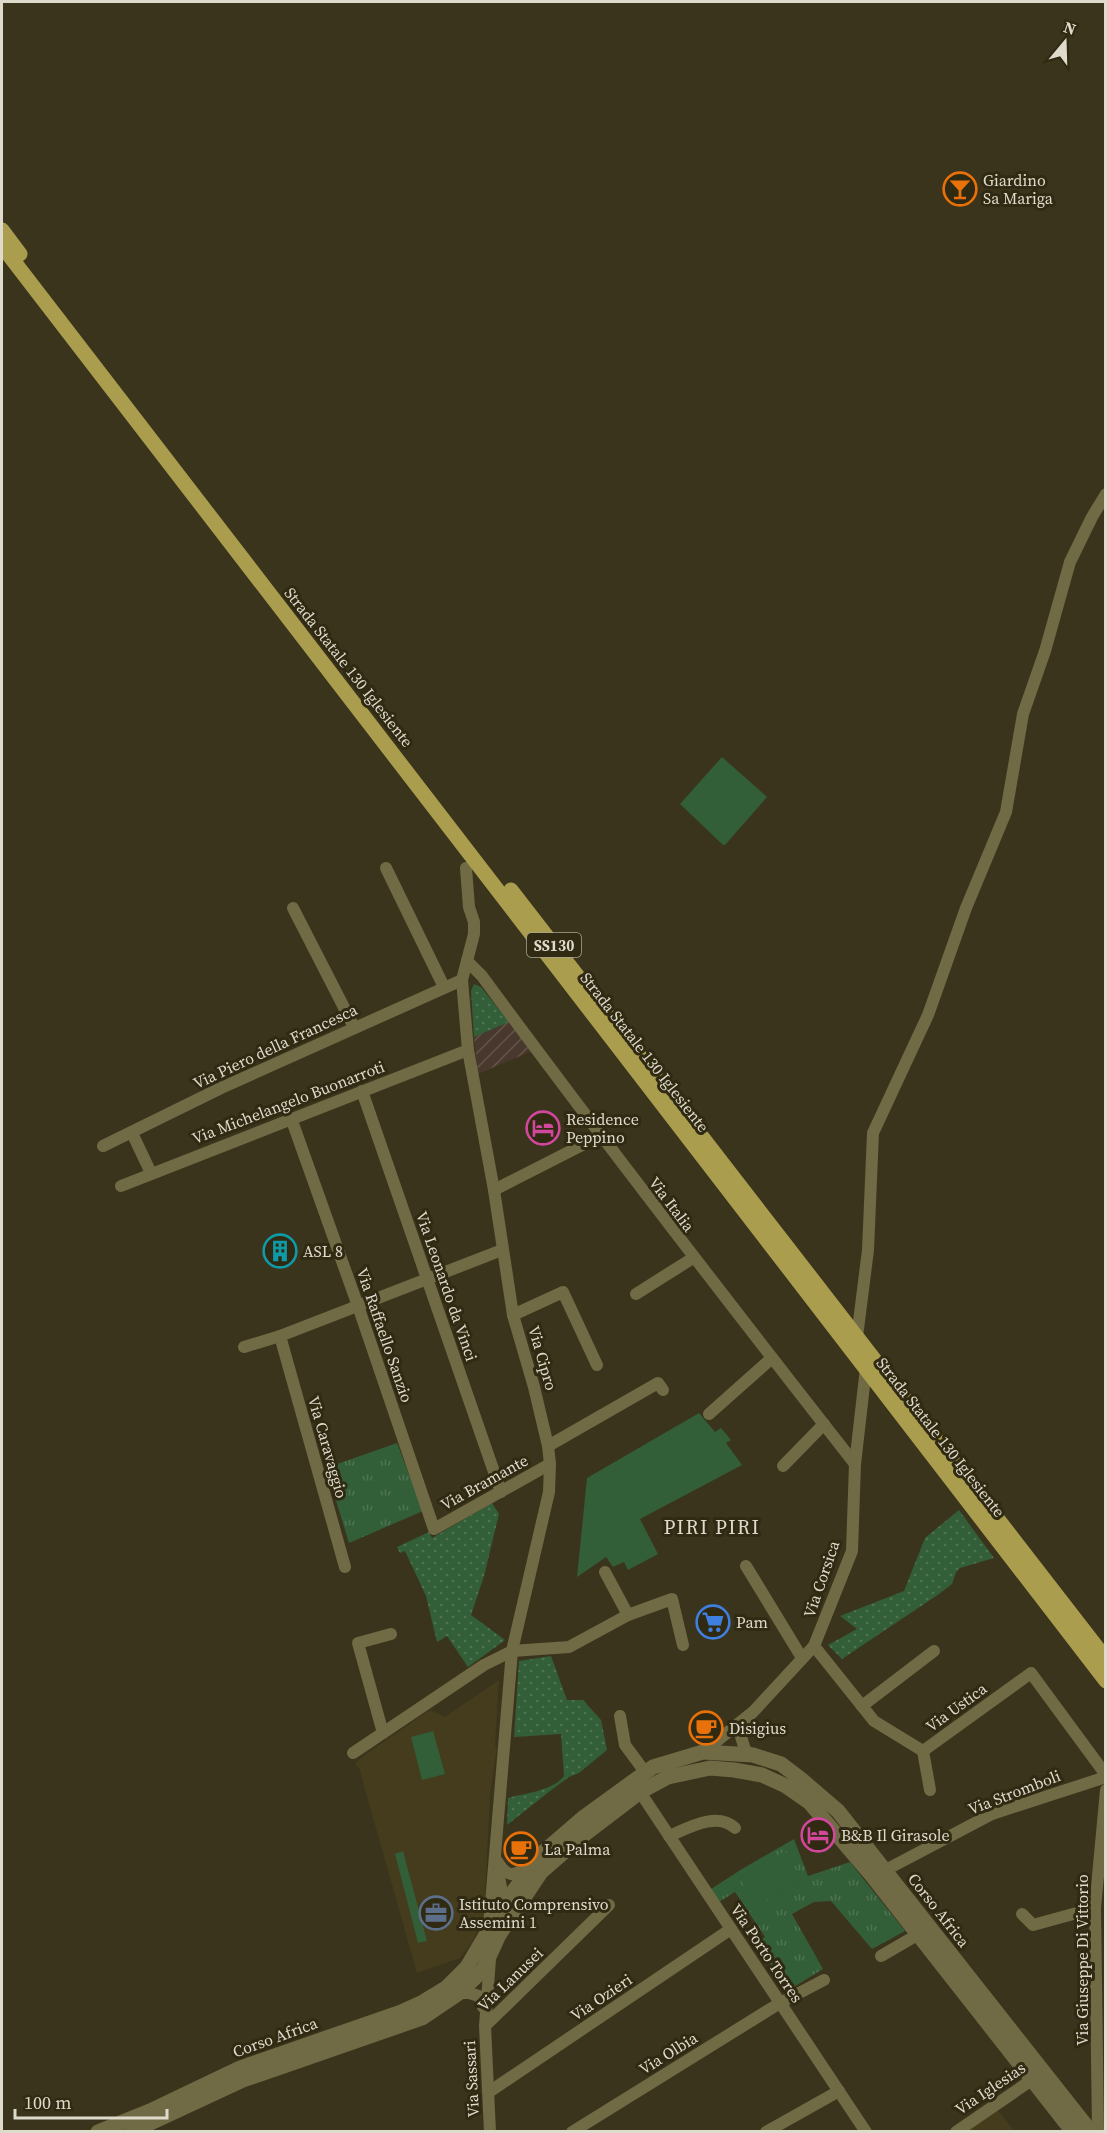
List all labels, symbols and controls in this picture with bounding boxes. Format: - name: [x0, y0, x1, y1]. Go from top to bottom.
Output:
- north arrow: [1035, 12, 1095, 72]
- text: N: [1061, 16, 1079, 40]
- place label: Giardino Sa Mariga: [983, 169, 1054, 209]
- bar icon: Giardino Sa Mariga: [942, 171, 978, 207]
- street label: Strada Statale 130 Iglesiente: [280, 582, 418, 752]
- road number: SS130: [527, 933, 581, 957]
- street label: Strada Statale 130 Iglesiente: [576, 967, 714, 1137]
- street label: Via Piero della Francesca: [189, 998, 362, 1094]
- street label: Via Michelangelo Buonarroti: [189, 1055, 388, 1149]
- place label: Residence Peppino: [566, 1108, 639, 1148]
- hotel icon: Residence Peppino: [525, 1110, 561, 1146]
- street label: Via Italia: [644, 1172, 700, 1237]
- street label: Via Leonardo da Vinci: [411, 1208, 483, 1364]
- building icon: ASL 8: [262, 1233, 298, 1269]
- place label: ASL 8: [303, 1240, 343, 1262]
- street label: Via Raffaello Sanzio: [352, 1265, 418, 1405]
- street label: Via Cipro: [523, 1323, 563, 1393]
- street label: Strada Statale 130 Iglesiente: [872, 1352, 1010, 1522]
- street label: Via Caravaggio: [303, 1393, 353, 1501]
- street label: Via Bramante: [436, 1449, 532, 1515]
- district label: PIRI PIRI: [663, 1513, 761, 1541]
- street label: Via Corsica: [798, 1537, 845, 1620]
- supermarket icon: Pam: [695, 1604, 731, 1640]
- place label: Pam: [736, 1611, 768, 1633]
- street label: Via Ustica: [921, 1677, 992, 1737]
- cafe icon: Disigius: [688, 1710, 724, 1746]
- place label: Disigius: [729, 1717, 786, 1739]
- street label: Via Stromboli: [965, 1764, 1064, 1820]
- hotel icon: B&B Il Girasole: [800, 1817, 836, 1853]
- place label: B&B Il Girasole: [841, 1824, 950, 1846]
- cafe icon: La Palma: [503, 1831, 539, 1867]
- place label: La Palma: [544, 1838, 611, 1860]
- street label: Corso Africa: [903, 1868, 976, 1952]
- street label: Via Giuseppe Di Vittorio: [1071, 1874, 1093, 2046]
- place label: Istituto Comprensivo Assemini 1: [459, 1893, 609, 1933]
- office icon: Istituto Comprensivo Assemini 1: [418, 1895, 454, 1931]
- street label: Via Porto Torres: [726, 1899, 808, 2007]
- street label: Via Lanusei: [472, 1942, 548, 2016]
- street label: Via Ozieri: [566, 1968, 636, 2026]
- street label: Corso Africa: [230, 2011, 321, 2063]
- street label: Via Olbia: [635, 2026, 702, 2080]
- street label: Via Sassari: [458, 2040, 484, 2118]
- street label: Via Iglesias: [951, 2056, 1030, 2120]
- scale bar: [15, 2082, 166, 2120]
- text: 100 m: [24, 2090, 71, 2115]

